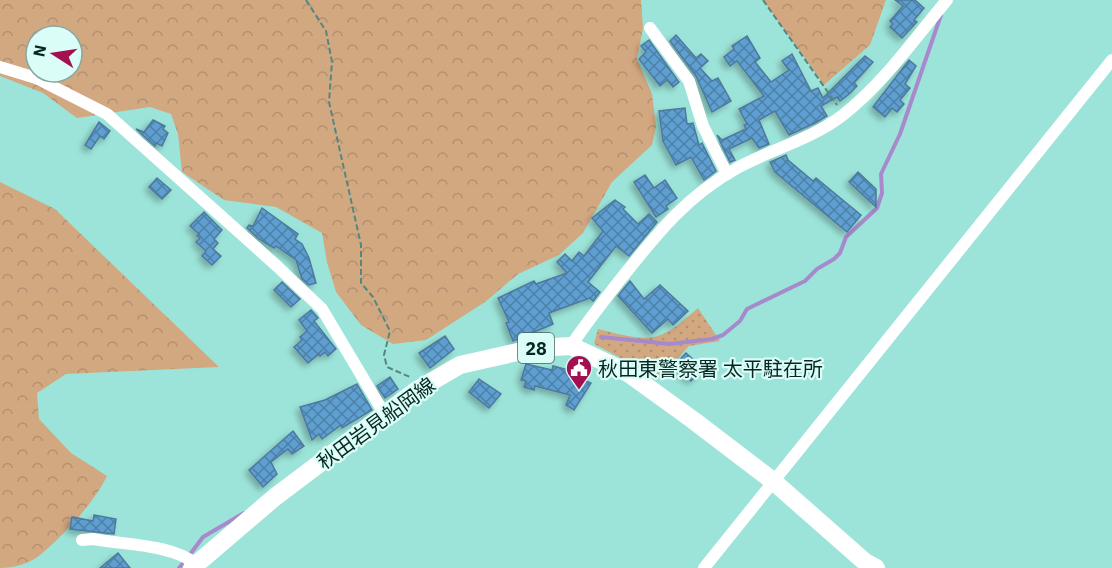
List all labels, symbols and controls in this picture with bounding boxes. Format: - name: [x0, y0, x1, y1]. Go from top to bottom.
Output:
- north arrow: [24, 24, 84, 84]
- text: N: [28, 43, 50, 59]
- road number: 28: [518, 333, 554, 363]
- public building icon: 秋田東警察署 太平駐在所: [564, 353, 594, 391]
- place label: 秋田東警察署 太平駐在所: [598, 355, 823, 382]
- street label: 秋田岩見船岡線: [311, 371, 441, 475]

